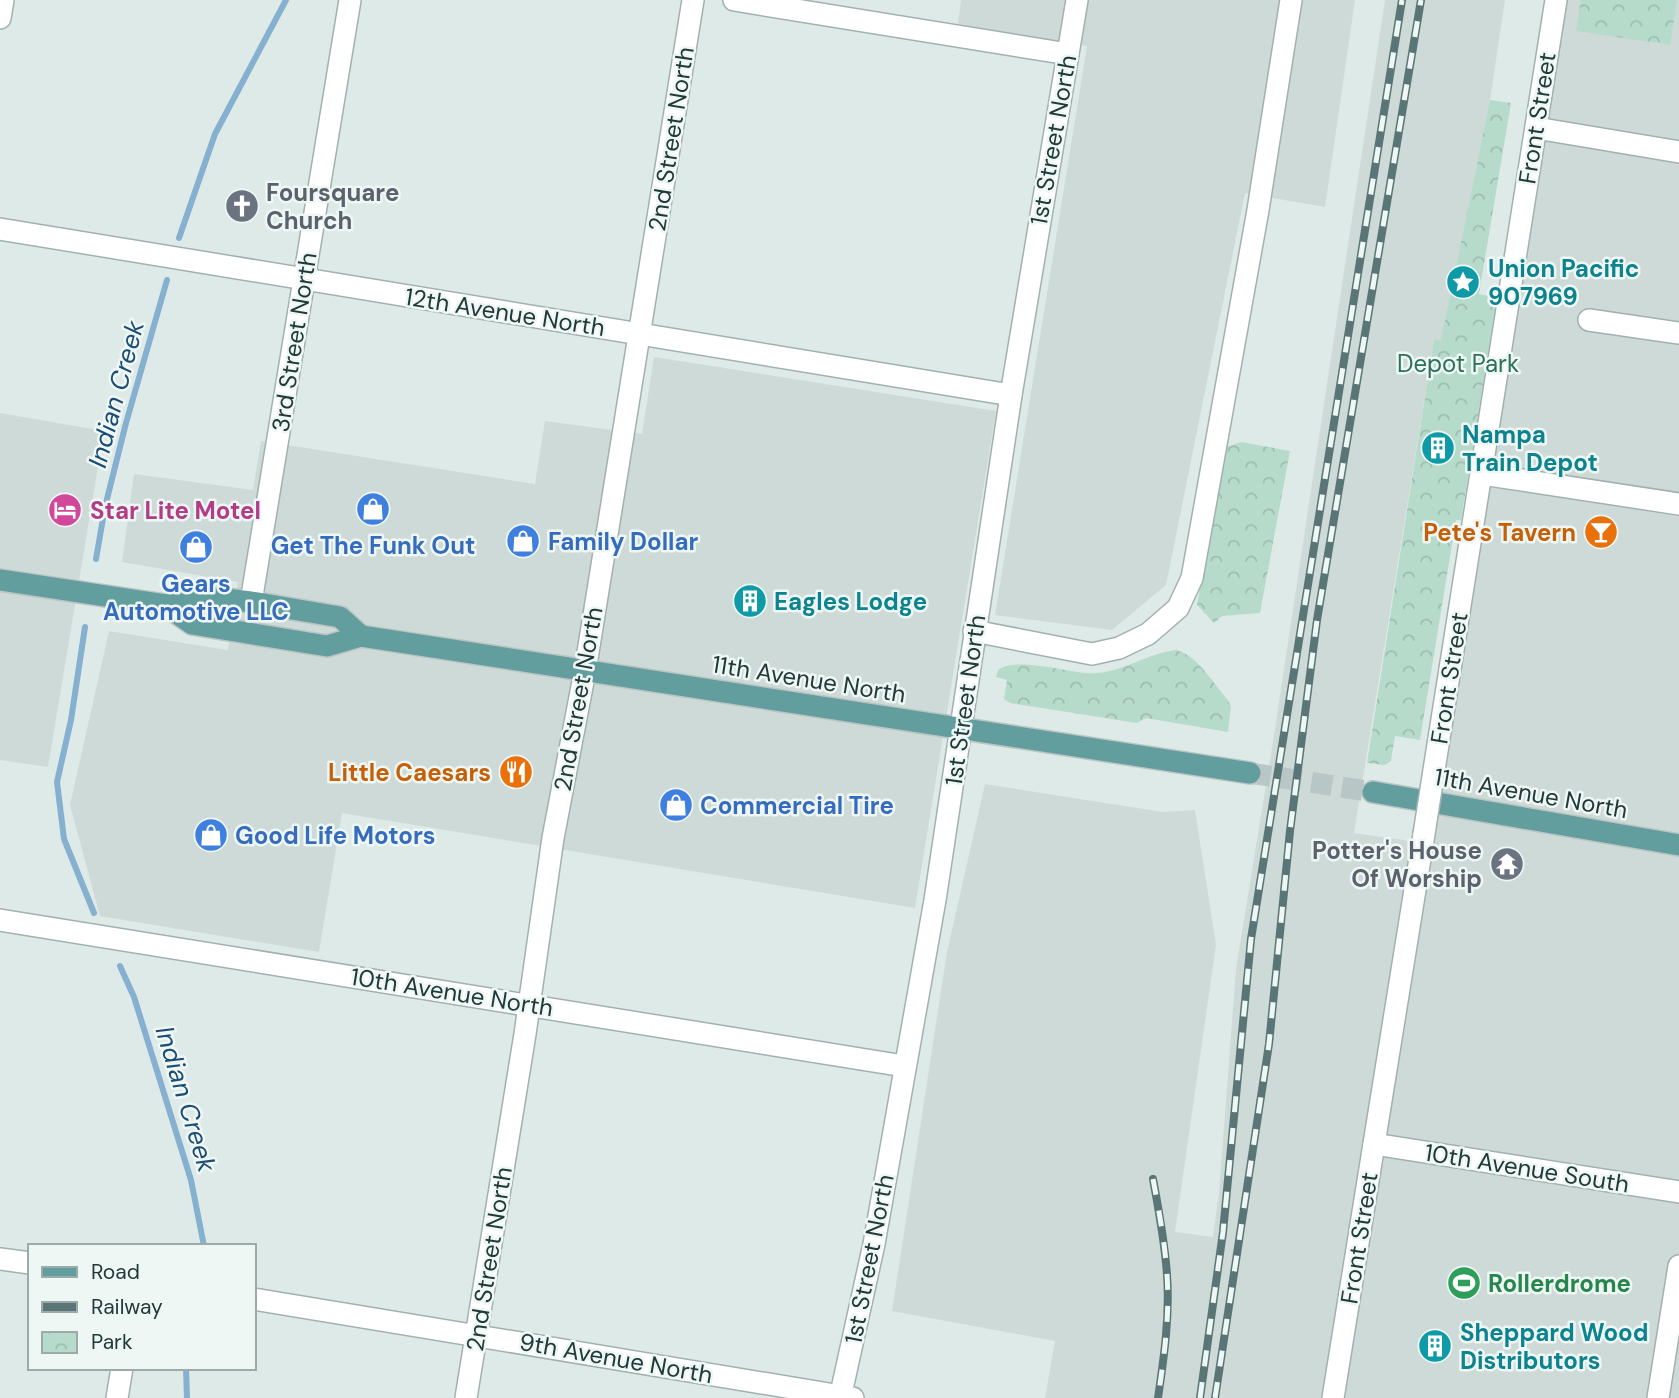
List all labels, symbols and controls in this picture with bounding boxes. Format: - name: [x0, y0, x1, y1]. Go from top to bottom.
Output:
- street label: 2nd Street North: [641, 45, 701, 233]
- street label: Front Street: [1511, 50, 1563, 186]
- street label: 1st Street North: [1023, 53, 1083, 227]
- place label: Foursquare Church: [266, 177, 399, 236]
- church icon: Foursquare Church: [223, 187, 261, 225]
- street label: 3rd Street North: [265, 250, 323, 434]
- place label: Union Pacific 907969: [1488, 253, 1639, 312]
- place icon: Union Pacific 907969: [1444, 263, 1482, 301]
- street label: 12th Avenue North: [403, 281, 607, 343]
- water label: Indian Creek: [80, 316, 152, 471]
- park label: Depot Park: [1397, 348, 1519, 379]
- place label: Nampa Train Depot: [1462, 419, 1598, 478]
- building icon: Nampa Train Depot: [1419, 429, 1457, 467]
- shop icon: Get The Funk Out: [354, 490, 392, 528]
- hotel icon: Star Lite Motel: [46, 491, 84, 529]
- place label: Star Lite Motel: [90, 495, 261, 526]
- bar icon: Pete's Tavern: [1582, 513, 1620, 551]
- place label: Pete's Tavern: [1423, 517, 1576, 548]
- shop icon: Family Dollar: [504, 522, 542, 560]
- place label: Family Dollar: [548, 526, 699, 557]
- shop icon: Gears Automotive LLC: [177, 528, 215, 566]
- place label: Get The Funk Out: [271, 530, 475, 561]
- place label: Gears Automotive LLC: [103, 568, 289, 627]
- building icon: Eagles Lodge: [731, 582, 769, 620]
- place label: Eagles Lodge: [774, 586, 927, 617]
- street label: 2nd Street North: [547, 605, 609, 793]
- street label: Front Street: [1423, 610, 1475, 746]
- street label: 1st Street North: [938, 613, 992, 787]
- street label: 11th Avenue North: [710, 648, 908, 710]
- restaurant icon: Little Caesars: [497, 753, 535, 791]
- place label: Little Caesars: [328, 757, 491, 788]
- street label: 11th Avenue North: [1432, 761, 1630, 825]
- shop icon: Commercial Tire: [657, 786, 695, 824]
- place label: Commercial Tire: [700, 790, 894, 821]
- shop icon: Good Life Motors: [192, 816, 230, 854]
- place label: Good Life Motors: [235, 820, 436, 851]
- place label: Potter's House Of Worship: [1312, 835, 1482, 894]
- temple icon: Potter's House Of Worship: [1488, 845, 1526, 883]
- street label: 10th Avenue North: [349, 961, 555, 1023]
- water label: Indian Creek: [148, 1022, 225, 1177]
- street label: 10th Avenue South: [1423, 1137, 1631, 1199]
- street label: 2nd Street North: [459, 1165, 519, 1353]
- street label: Front Street: [1333, 1170, 1385, 1306]
- street label: 1st Street North: [837, 1172, 901, 1346]
- legend: [28, 1244, 256, 1370]
- text: Road: [91, 1258, 140, 1286]
- sports icon: Rollerdrome: [1445, 1264, 1483, 1302]
- place label: Rollerdrome: [1488, 1268, 1631, 1299]
- text: Railway: [91, 1293, 163, 1321]
- place label: Sheppard Wood Distributors: [1460, 1317, 1648, 1376]
- street label: 9th Avenue North: [517, 1326, 715, 1390]
- building icon: Sheppard Wood Distributors: [1416, 1327, 1454, 1365]
- text: Park: [91, 1328, 133, 1356]

